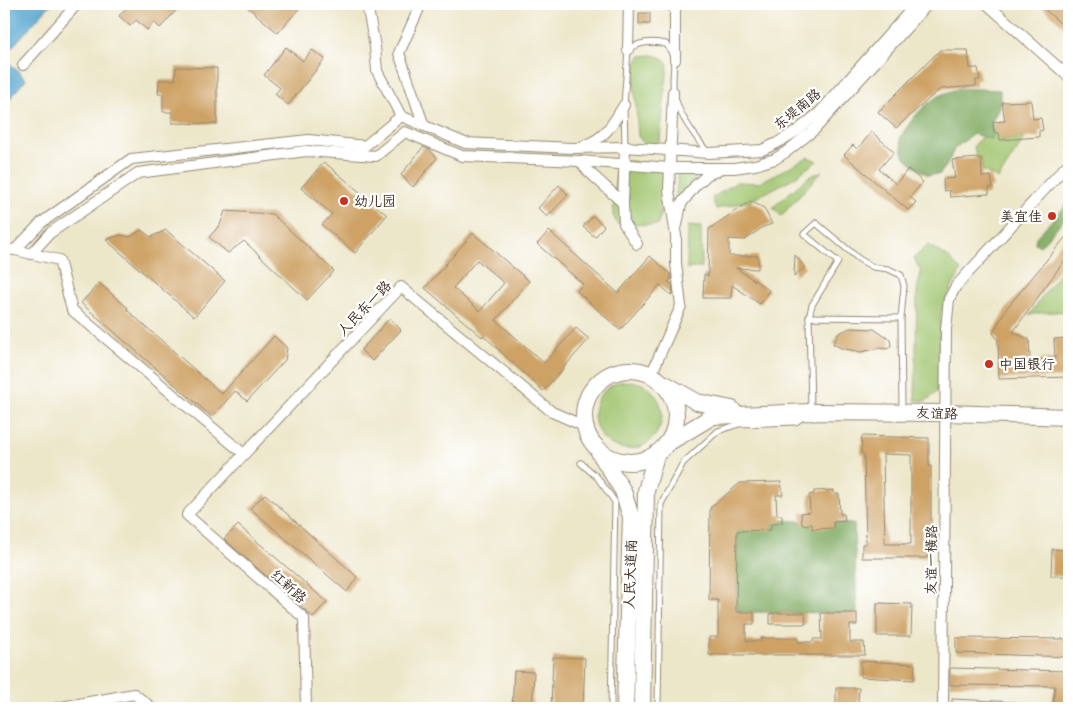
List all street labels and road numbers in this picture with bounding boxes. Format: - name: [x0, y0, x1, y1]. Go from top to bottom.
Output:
- street label: 东堤南路: [770, 85, 824, 134]
- street label: 人民东一路: [334, 277, 395, 339]
- street label: 友谊路: [916, 404, 958, 423]
- street label: 友谊一横路: [922, 525, 941, 595]
- street label: 人民大道南: [621, 539, 640, 609]
- street label: 红新路: [267, 566, 310, 607]

